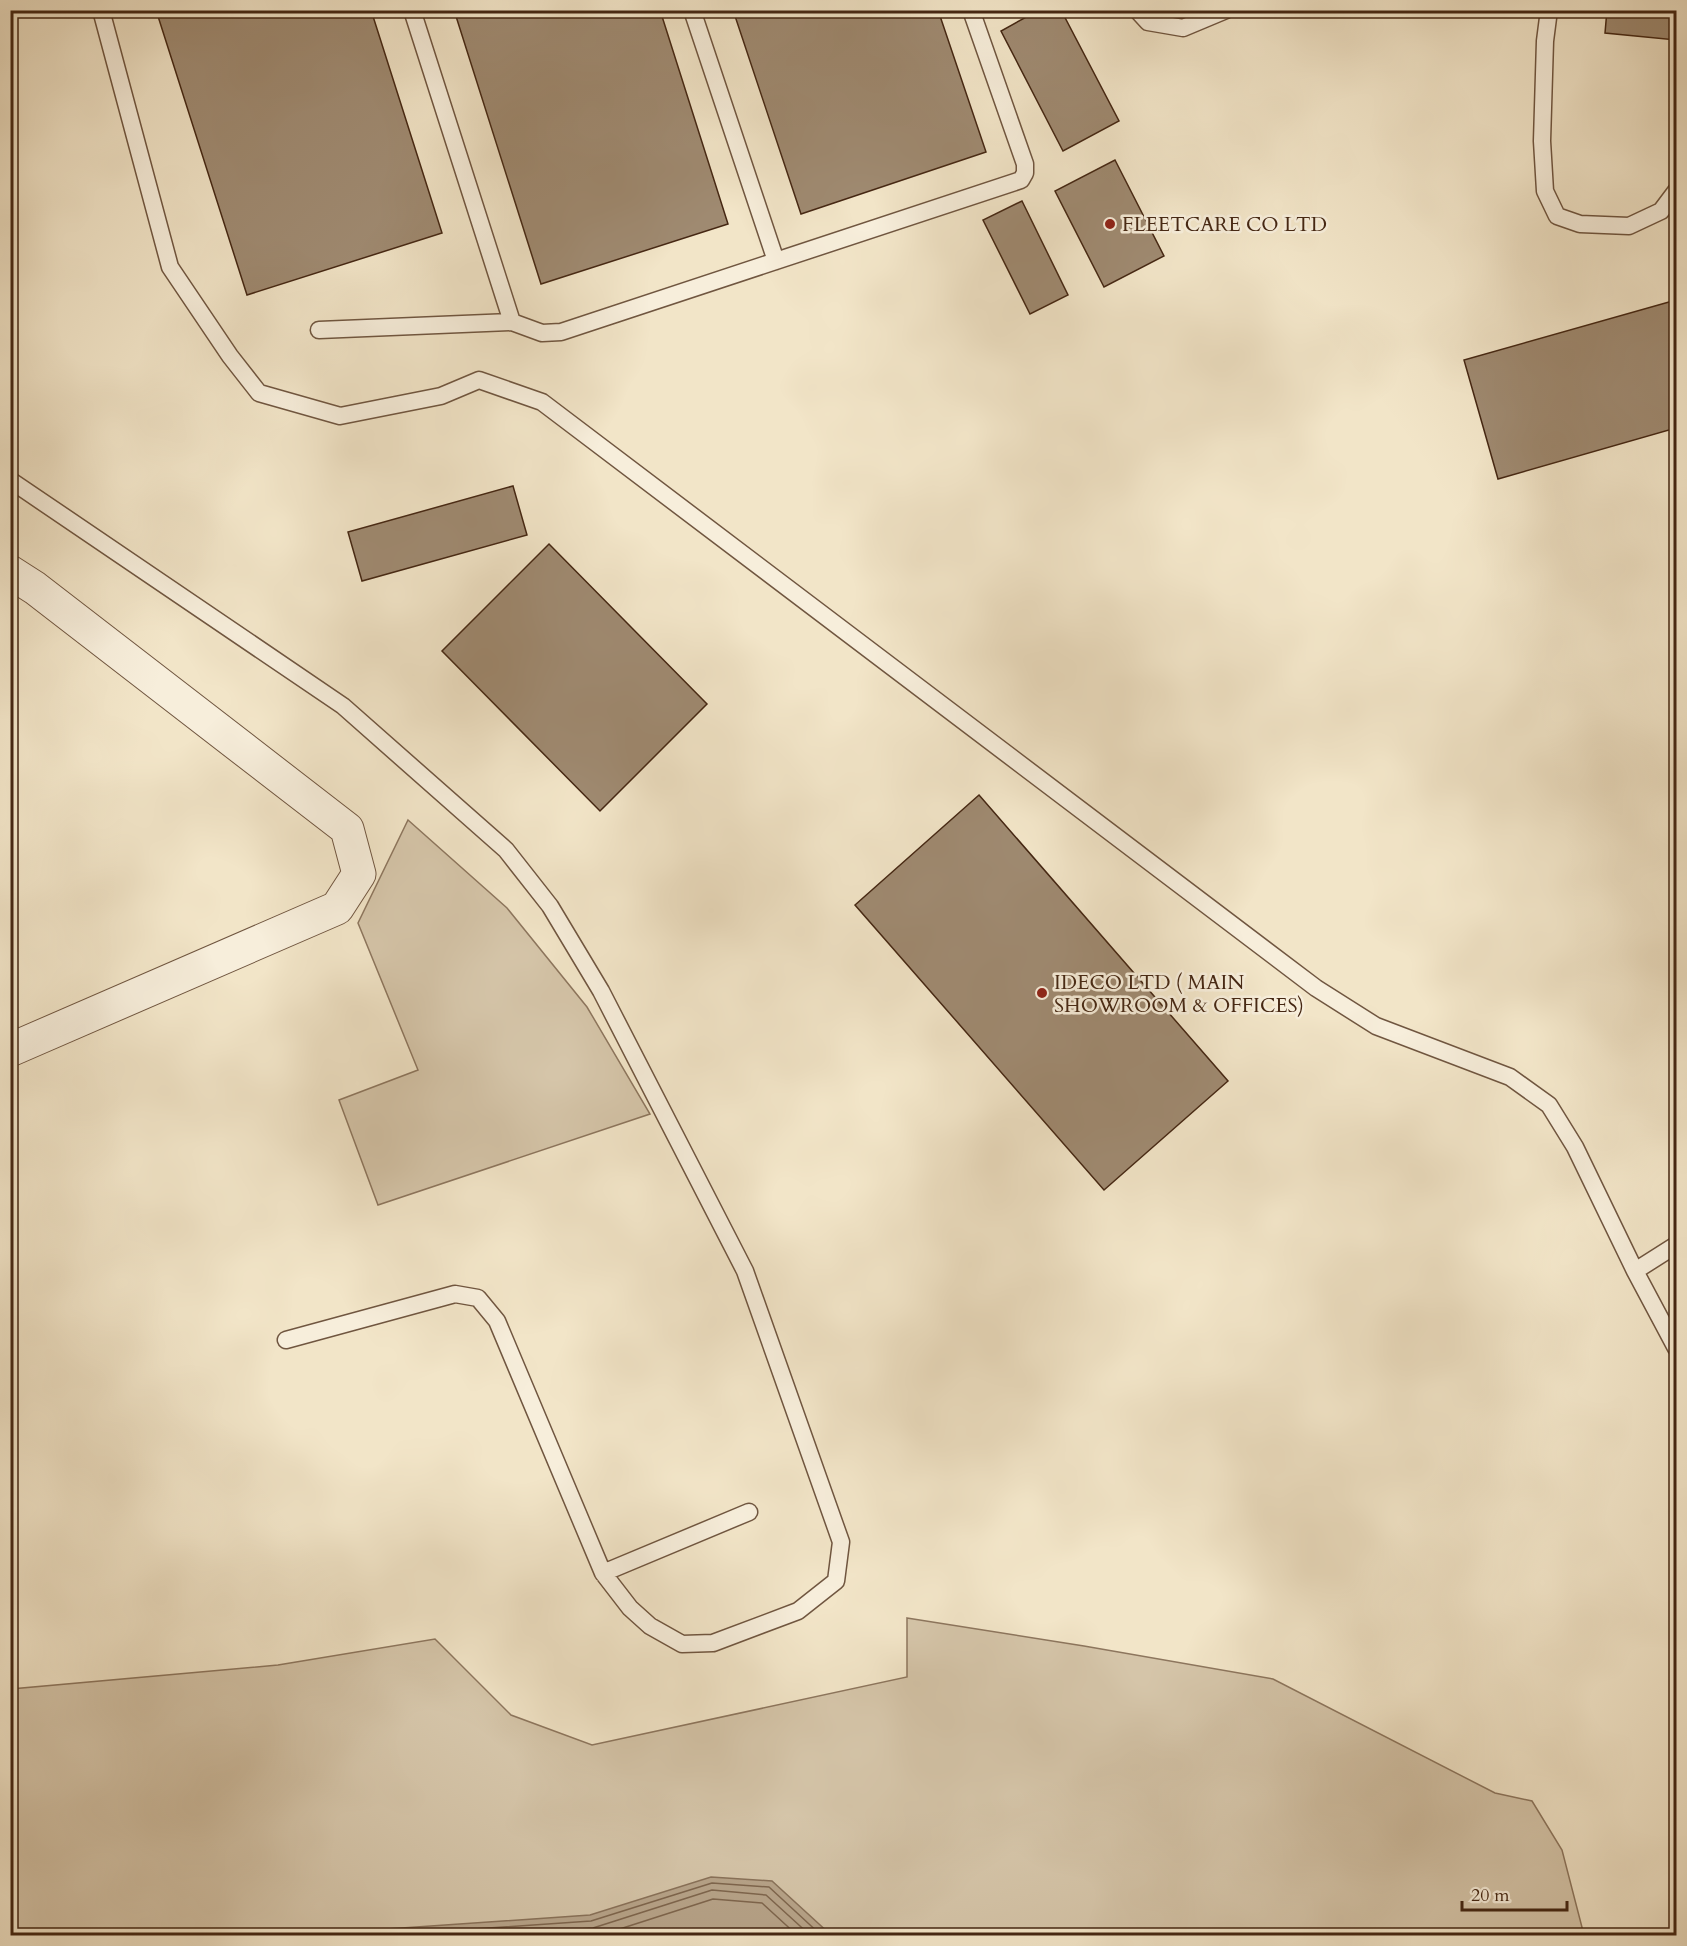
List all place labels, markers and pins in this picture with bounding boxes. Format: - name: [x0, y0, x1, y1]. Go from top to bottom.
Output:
- place label: FLEETCARE CO LTD: [1122, 211, 1327, 238]
- marker: FLEETCARE CO LTD: [1103, 217, 1117, 231]
- place label: IDECO LTD ( MAIN SHOWROOM & OFFICES): [1054, 969, 1304, 1019]
- marker: IDECO LTD ( MAIN SHOWROOM & OFFICES): [1035, 986, 1049, 1000]

